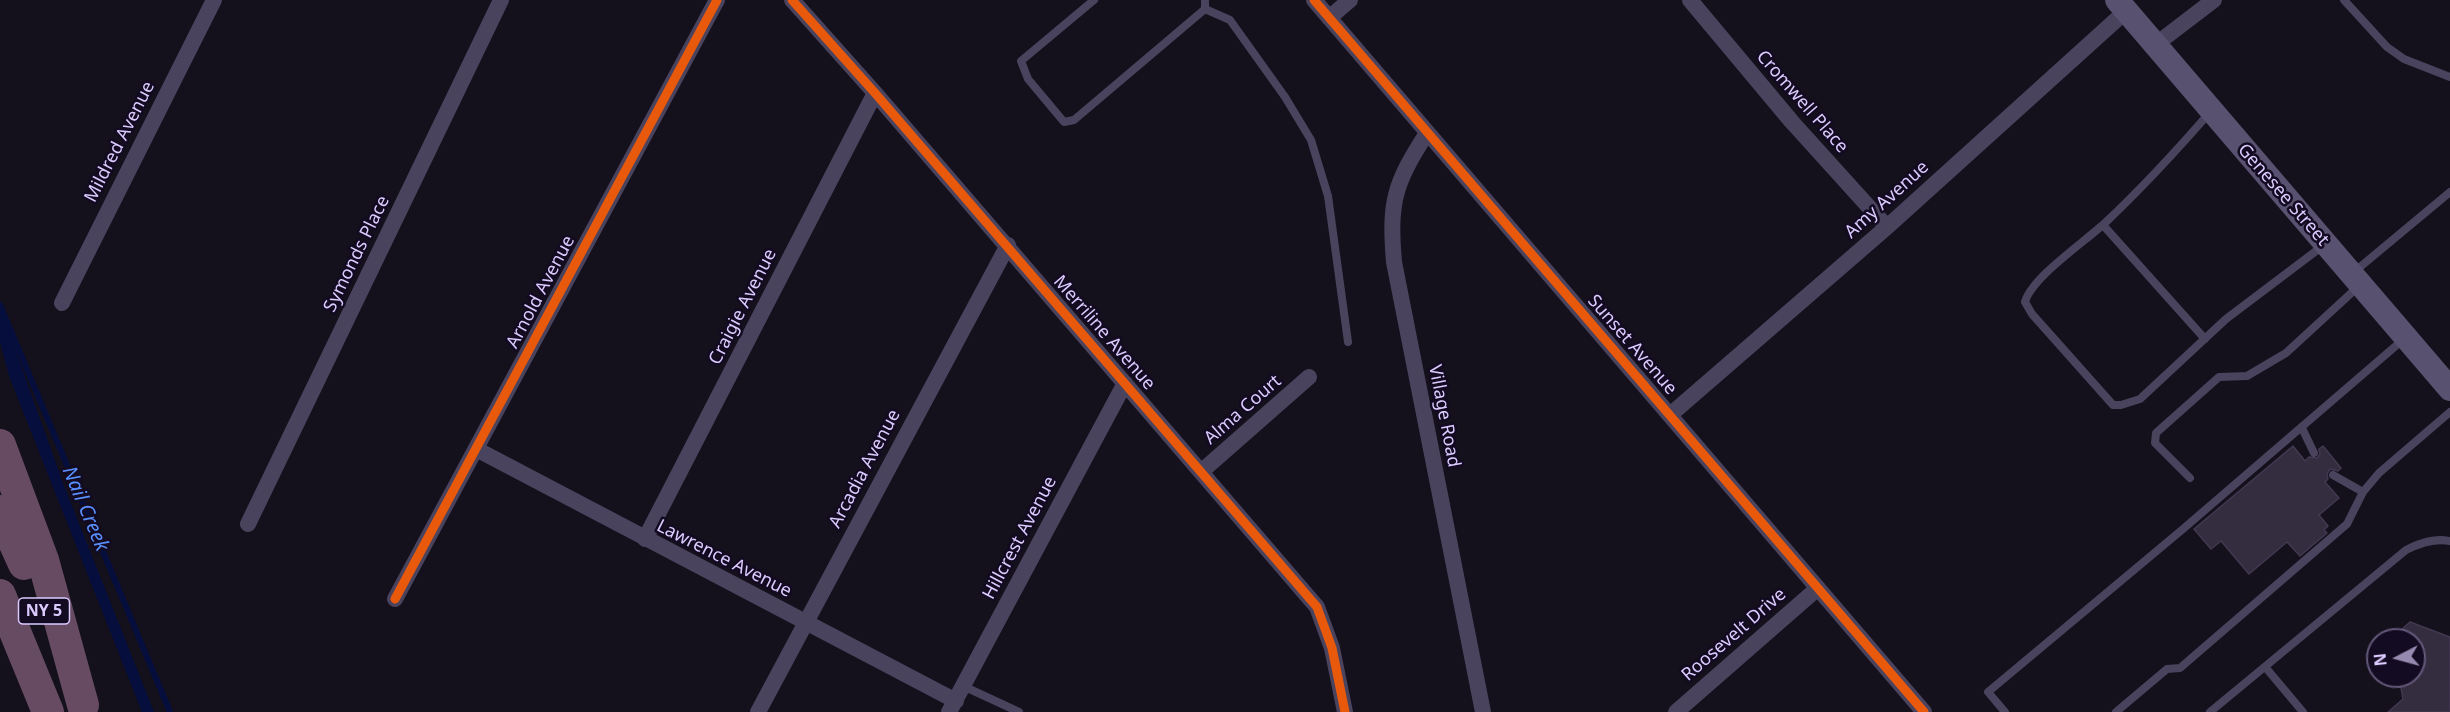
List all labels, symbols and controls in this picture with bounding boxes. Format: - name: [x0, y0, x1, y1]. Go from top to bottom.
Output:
- street label: Cromwell Place: [1752, 46, 1852, 158]
- street label: Mildred Avenue: [80, 78, 160, 206]
- street label: Genesee Street: [2233, 139, 2333, 251]
- street label: Amy Avenue: [1841, 157, 1933, 243]
- street label: Symonds Place: [320, 192, 394, 316]
- street label: Arnold Avenue: [502, 232, 580, 352]
- street label: Craigie Avenue: [705, 246, 781, 368]
- street label: Merriline Avenue: [1048, 271, 1160, 395]
- street label: Sunset Avenue: [1583, 291, 1681, 399]
- street label: Village Road: [1423, 363, 1465, 469]
- street label: Alma Court: [1200, 371, 1286, 449]
- street label: Arcadia Avenue: [825, 406, 905, 532]
- water label: Nail Creek: [56, 463, 114, 555]
- street label: Hillcrest Avenue: [979, 473, 1061, 603]
- street label: Lawrence Avenue: [653, 516, 795, 602]
- street label: Roosevelt Drive: [1677, 584, 1791, 686]
- road number: NY 5: [18, 598, 70, 624]
- north arrow: [2366, 628, 2426, 688]
- text: N: [2368, 652, 2392, 667]

